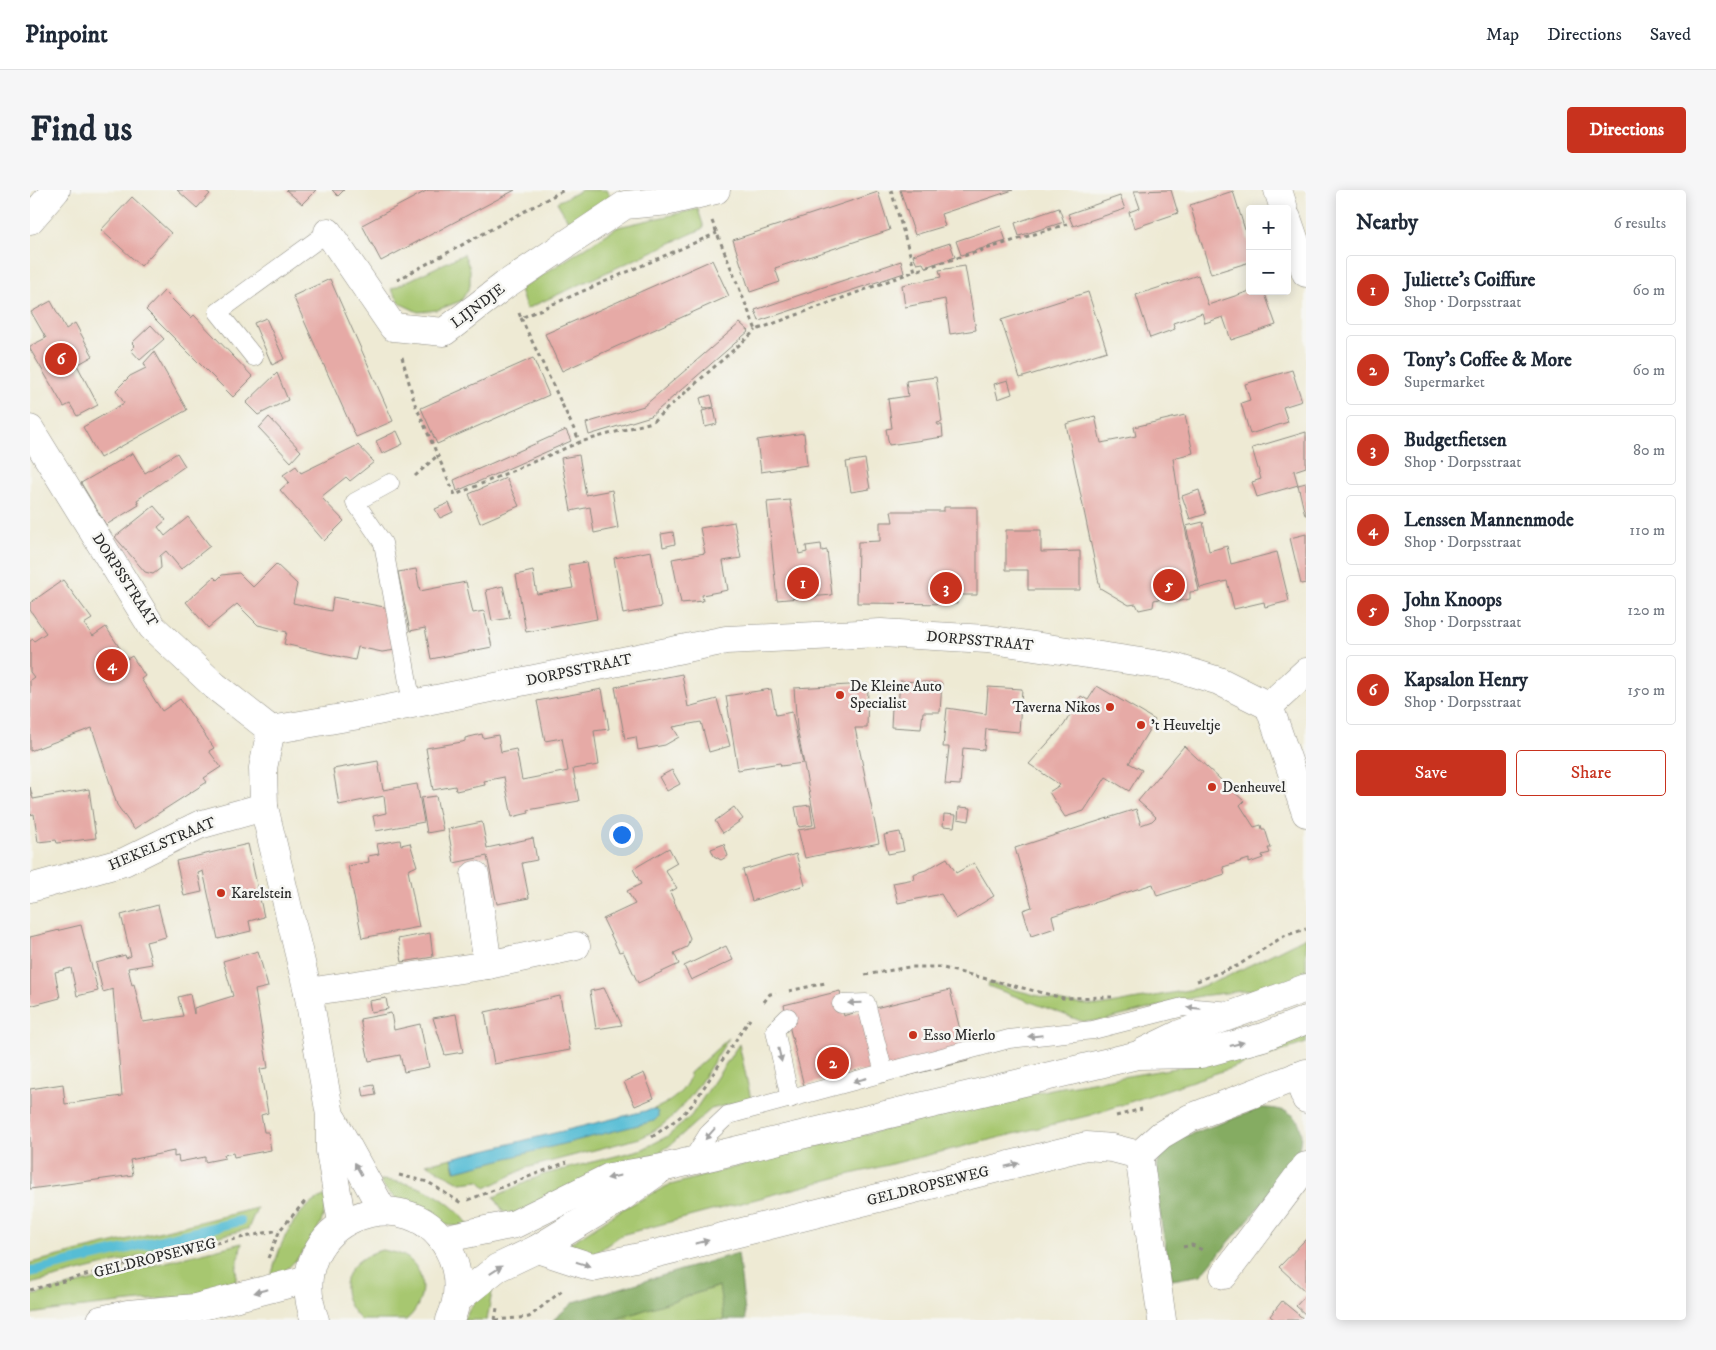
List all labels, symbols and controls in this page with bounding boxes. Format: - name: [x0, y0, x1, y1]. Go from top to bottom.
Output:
- text: Pinpoint: [25, 20, 108, 50]
- text: Map: [1486, 24, 1519, 46]
- text: Directions: [1547, 24, 1622, 46]
- text: Saved: [1650, 24, 1691, 46]
- button: Directions: [1567, 107, 1686, 153]
- text: Find us: [30, 108, 132, 152]
- map controls: [1246, 205, 1291, 295]
- button: +: [1246, 205, 1291, 250]
- text: Nearby: [1356, 210, 1418, 236]
- text: 6 results: [1613, 213, 1666, 233]
- button: −: [1246, 250, 1291, 295]
- text: Juliette's Coiffure: [1404, 269, 1535, 292]
- street label: LIJNDJE: [447, 279, 509, 333]
- text: 1: [1370, 280, 1376, 300]
- text: 60 m: [1633, 280, 1665, 300]
- text: Shop · Dorpsstraat: [1404, 292, 1521, 312]
- pin: 6: [45, 340, 77, 378]
- text: Tony's Coffee & More: [1404, 349, 1572, 372]
- text: 2: [1369, 360, 1377, 380]
- text: 60 m: [1633, 360, 1665, 380]
- text: Supermarket: [1404, 372, 1485, 392]
- text: Budgetfietsen: [1404, 429, 1507, 452]
- text: 3: [1370, 440, 1376, 460]
- text: 80 m: [1633, 440, 1665, 460]
- text: Shop · Dorpsstraat: [1404, 452, 1521, 472]
- text: Lenssen Mannenmode: [1404, 509, 1574, 532]
- text: 4: [1368, 520, 1378, 540]
- text: 110 m: [1629, 520, 1665, 540]
- street label: DORPSSTRAAT: [88, 530, 163, 631]
- text: Shop · Dorpsstraat: [1404, 532, 1521, 552]
- pin: 1: [787, 564, 819, 602]
- pin: 5: [1153, 566, 1185, 604]
- pin: 3: [930, 569, 962, 607]
- text: John Knoops: [1404, 589, 1502, 612]
- text: 5: [1369, 600, 1377, 620]
- text: 120 m: [1627, 600, 1665, 620]
- text: Shop · Dorpsstraat: [1404, 612, 1521, 632]
- street label: DORPSSTRAAT: [926, 627, 1035, 655]
- pin: 4: [96, 646, 128, 684]
- street label: DORPSSTRAAT: [524, 649, 634, 690]
- text: Kapsalon Henry: [1404, 669, 1528, 692]
- place label: De Kleine Auto Specialist: [850, 677, 942, 713]
- text: 6: [1369, 680, 1377, 700]
- text: 150 m: [1627, 680, 1665, 700]
- marker: De Kleine Auto Specialist: [834, 689, 846, 701]
- text: Shop · Dorpsstraat: [1404, 692, 1521, 712]
- place label: Taverna Nikos: [1012, 698, 1100, 717]
- marker: Taverna Nikos: [1104, 701, 1116, 713]
- place label: 't Heuveltje: [1151, 716, 1220, 735]
- marker: 't Heuveltje: [1135, 719, 1147, 731]
- button: Save: [1356, 750, 1506, 796]
- button: Share: [1516, 750, 1666, 796]
- place label: Denheuvel: [1222, 778, 1286, 797]
- marker: Denheuvel: [1206, 781, 1218, 793]
- street label: HEKELSTRAAT: [106, 813, 219, 875]
- your location: [609, 822, 635, 848]
- place label: Karelstein: [231, 884, 292, 903]
- marker: Karelstein: [215, 887, 227, 899]
- one-way arrow: [846, 999, 862, 1007]
- one-way arrow: [1186, 1003, 1202, 1011]
- place label: Esso Mierlo: [923, 1026, 995, 1045]
- marker: Esso Mierlo: [907, 1029, 919, 1041]
- one-way arrow: [1026, 1032, 1042, 1040]
- one-way arrow: [1230, 1040, 1245, 1048]
- pin: 2: [817, 1044, 849, 1082]
- one-way arrow: [776, 1048, 784, 1063]
- one-way arrow: [853, 1076, 868, 1084]
- one-way arrow: [705, 1127, 716, 1140]
- one-way arrow: [1005, 1161, 1020, 1169]
- one-way arrow: [354, 1162, 362, 1176]
- street label: GELDROPSEWEG: [865, 1162, 992, 1210]
- one-way arrow: [607, 1173, 622, 1181]
- street label: GELDROPSEWEG: [92, 1234, 219, 1282]
- one-way arrow: [694, 1238, 709, 1246]
- one-way arrow: [576, 1260, 591, 1268]
- one-way arrow: [489, 1266, 503, 1275]
- one-way arrow: [253, 1288, 268, 1296]

